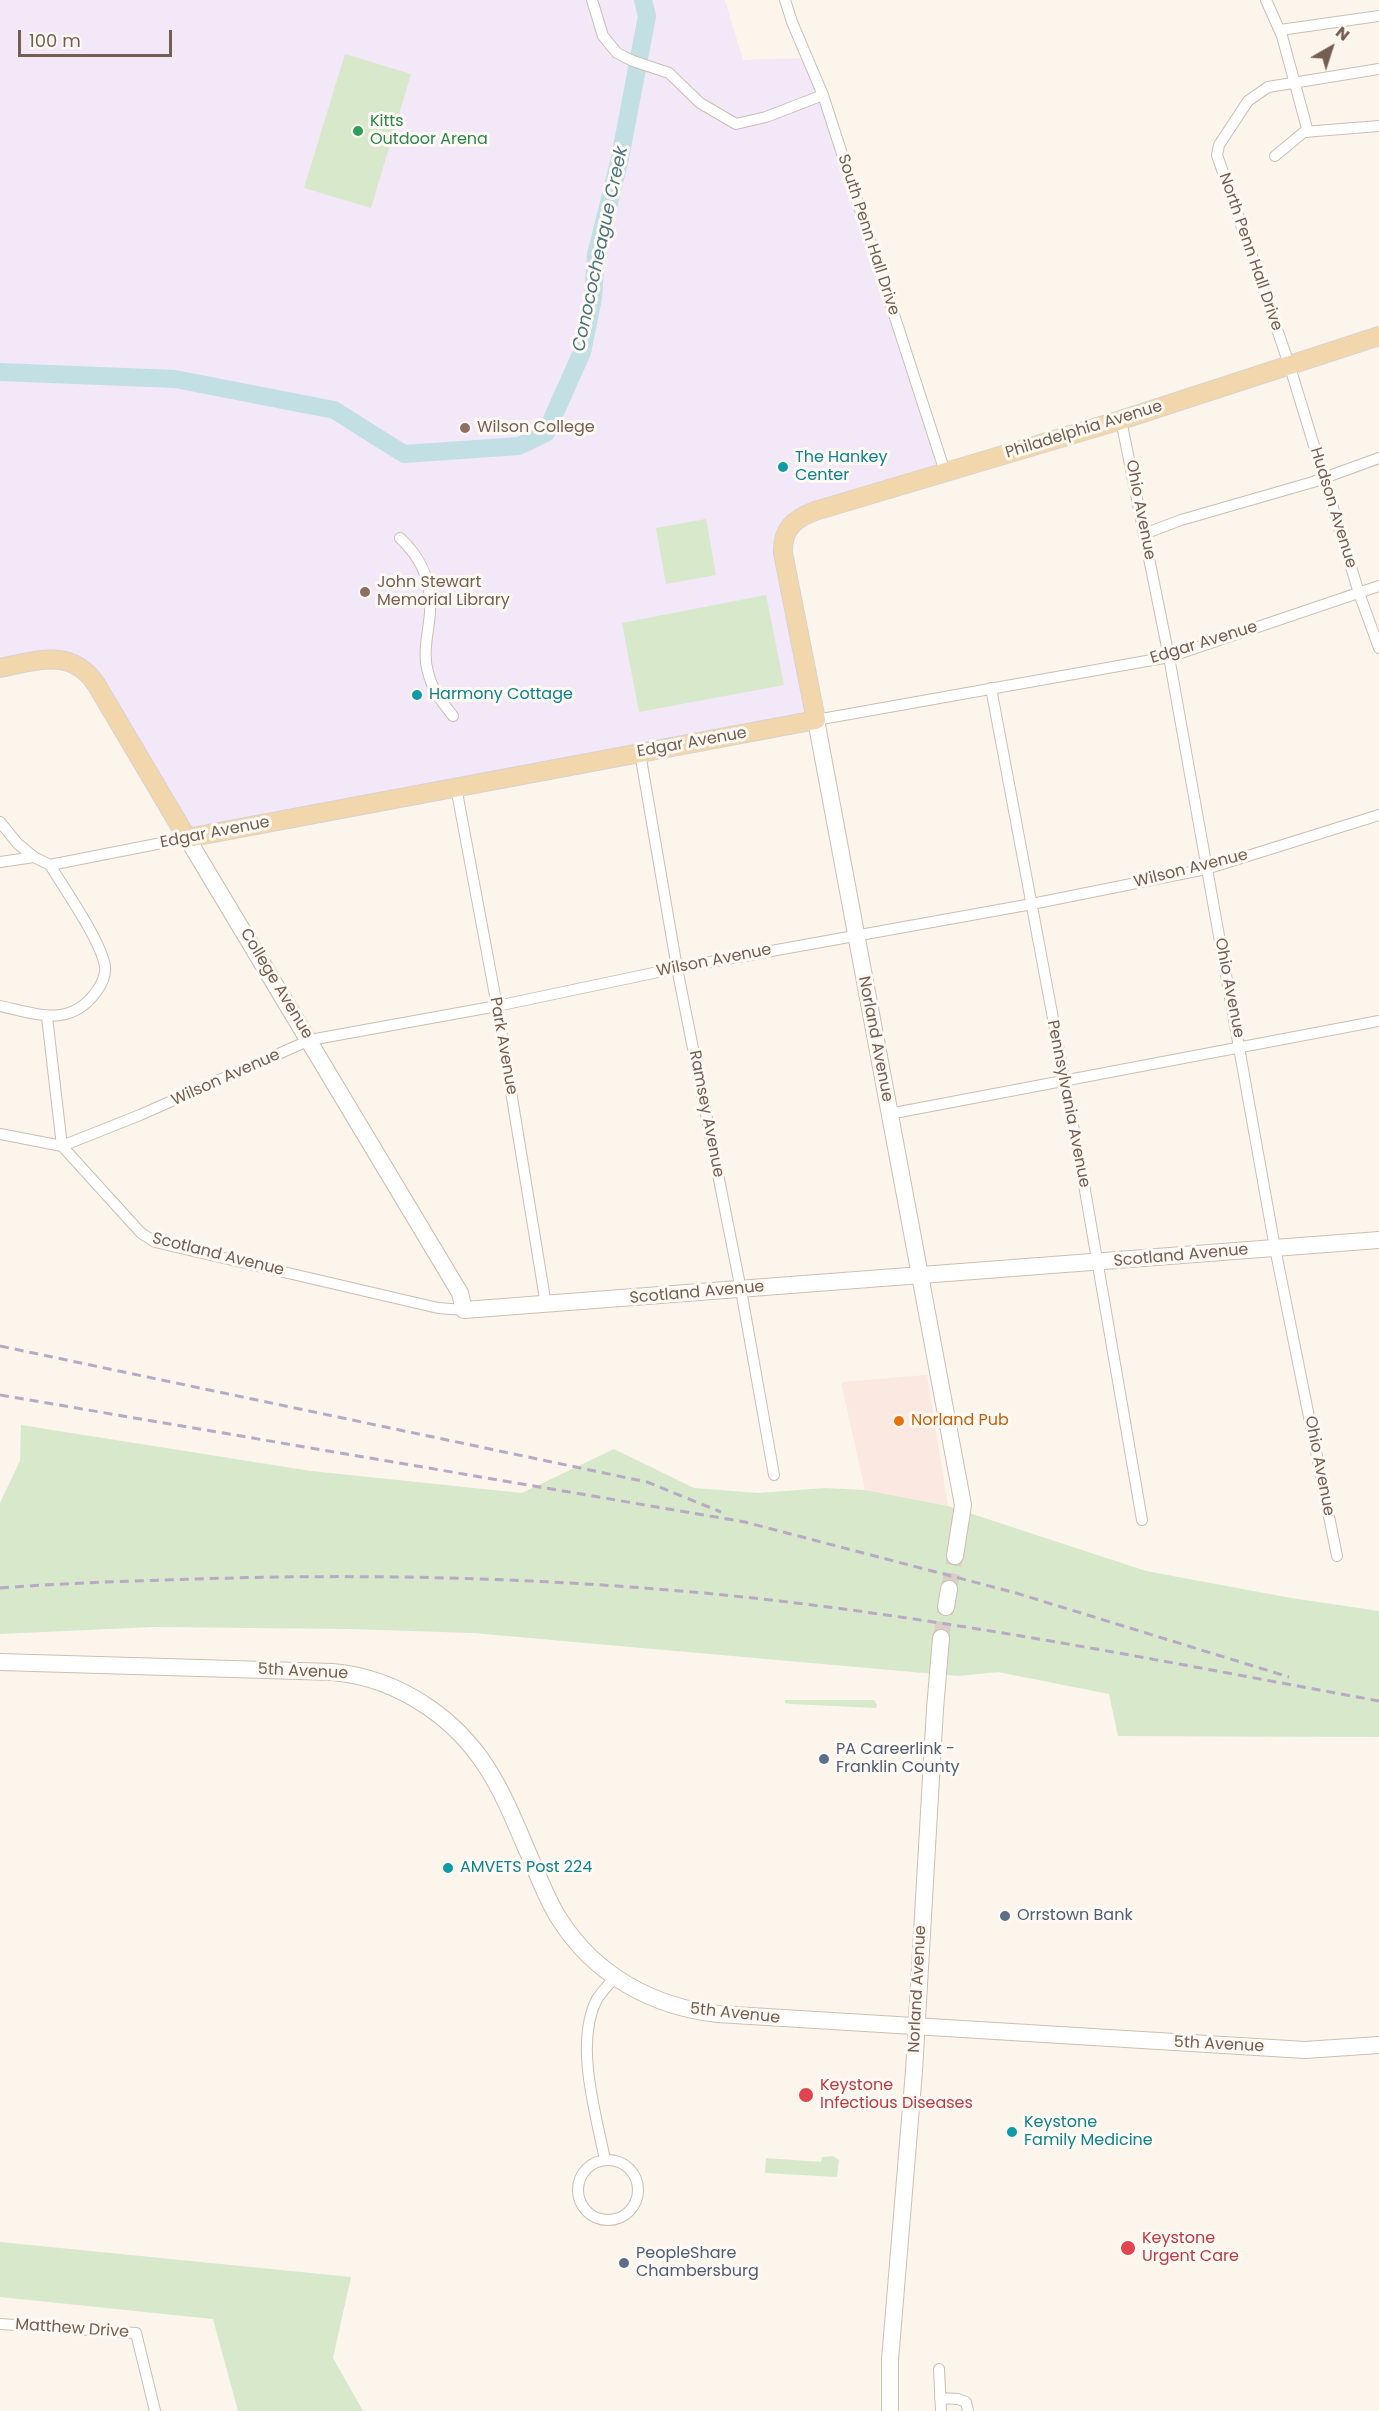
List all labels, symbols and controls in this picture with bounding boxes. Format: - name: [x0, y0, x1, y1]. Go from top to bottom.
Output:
- scale bar: [21, 18, 176, 56]
- north arrow: [1301, 18, 1361, 78]
- text: N: [1331, 21, 1355, 46]
- text: 100 m: [29, 28, 81, 53]
- place label: Kitts Outdoor Arena: [370, 112, 488, 150]
- marker: Kitts Outdoor Arena: [351, 124, 365, 138]
- water label: Conococheague Creek: [569, 144, 633, 354]
- street label: South Penn Hall Drive: [833, 152, 903, 318]
- street label: North Penn Hall Drive: [1214, 170, 1286, 334]
- street label: Philadelphia Avenue: [1003, 397, 1165, 463]
- place label: Wilson College: [477, 418, 595, 438]
- marker: Wilson College: [458, 421, 472, 435]
- street label: Hudson Avenue: [1306, 445, 1360, 571]
- place label: The Hankey Center: [795, 448, 887, 486]
- street label: Ohio Avenue: [1121, 458, 1159, 562]
- marker: The Hankey Center: [776, 460, 790, 474]
- place label: John Stewart Memorial Library: [377, 573, 510, 611]
- marker: John Stewart Memorial Library: [358, 585, 372, 599]
- street label: Edgar Avenue: [1148, 618, 1260, 668]
- place label: Harmony Cottage: [429, 685, 573, 705]
- marker: Harmony Cottage: [410, 688, 424, 702]
- street label: Edgar Avenue: [636, 724, 748, 762]
- street label: Edgar Avenue: [159, 813, 271, 853]
- street label: Wilson Avenue: [1132, 846, 1250, 892]
- street label: College Avenue: [235, 925, 317, 1043]
- street label: Ohio Avenue: [1210, 936, 1248, 1040]
- street label: Wilson Avenue: [655, 940, 773, 982]
- street label: Norland Avenue: [853, 975, 897, 1103]
- street label: Park Avenue: [485, 996, 521, 1096]
- street label: Pennsylvania Avenue: [1042, 1019, 1094, 1189]
- street label: Wilson Avenue: [169, 1046, 283, 1110]
- street label: Ramsey Avenue: [684, 1049, 728, 1179]
- street label: Scotland Avenue: [150, 1229, 286, 1281]
- street label: Scotland Avenue: [1113, 1241, 1249, 1271]
- street label: Scotland Avenue: [629, 1278, 765, 1308]
- place label: Norland Pub: [911, 1411, 1009, 1431]
- marker: Norland Pub: [892, 1414, 906, 1428]
- street label: Ohio Avenue: [1300, 1414, 1338, 1518]
- street label: 5th Avenue: [257, 1660, 349, 1684]
- place label: PA Careerlink - Franklin County: [836, 1740, 960, 1778]
- marker: PA Careerlink - Franklin County: [817, 1752, 831, 1766]
- place label: AMVETS Post 224: [460, 1858, 592, 1878]
- marker: AMVETS Post 224: [441, 1861, 455, 1875]
- place label: Orrstown Bank: [1017, 1906, 1133, 1926]
- marker: Orrstown Bank: [998, 1909, 1012, 1923]
- street label: Norland Avenue: [905, 1925, 931, 2053]
- street label: 5th Avenue: [689, 2000, 781, 2028]
- street label: 5th Avenue: [1173, 2033, 1265, 2057]
- place label: Keystone Infectious Diseases: [820, 2076, 973, 2114]
- marker: Keystone Infectious Diseases: [797, 2086, 815, 2104]
- place label: Keystone Family Medicine: [1024, 2113, 1153, 2151]
- marker: Keystone Family Medicine: [1005, 2125, 1019, 2139]
- place label: Keystone Urgent Care: [1142, 2229, 1239, 2267]
- marker: Keystone Urgent Care: [1119, 2239, 1137, 2257]
- place label: PeopleShare Chambersburg: [636, 2244, 759, 2282]
- marker: PeopleShare Chambersburg: [617, 2256, 631, 2270]
- street label: Matthew Drive: [15, 2315, 129, 2343]

